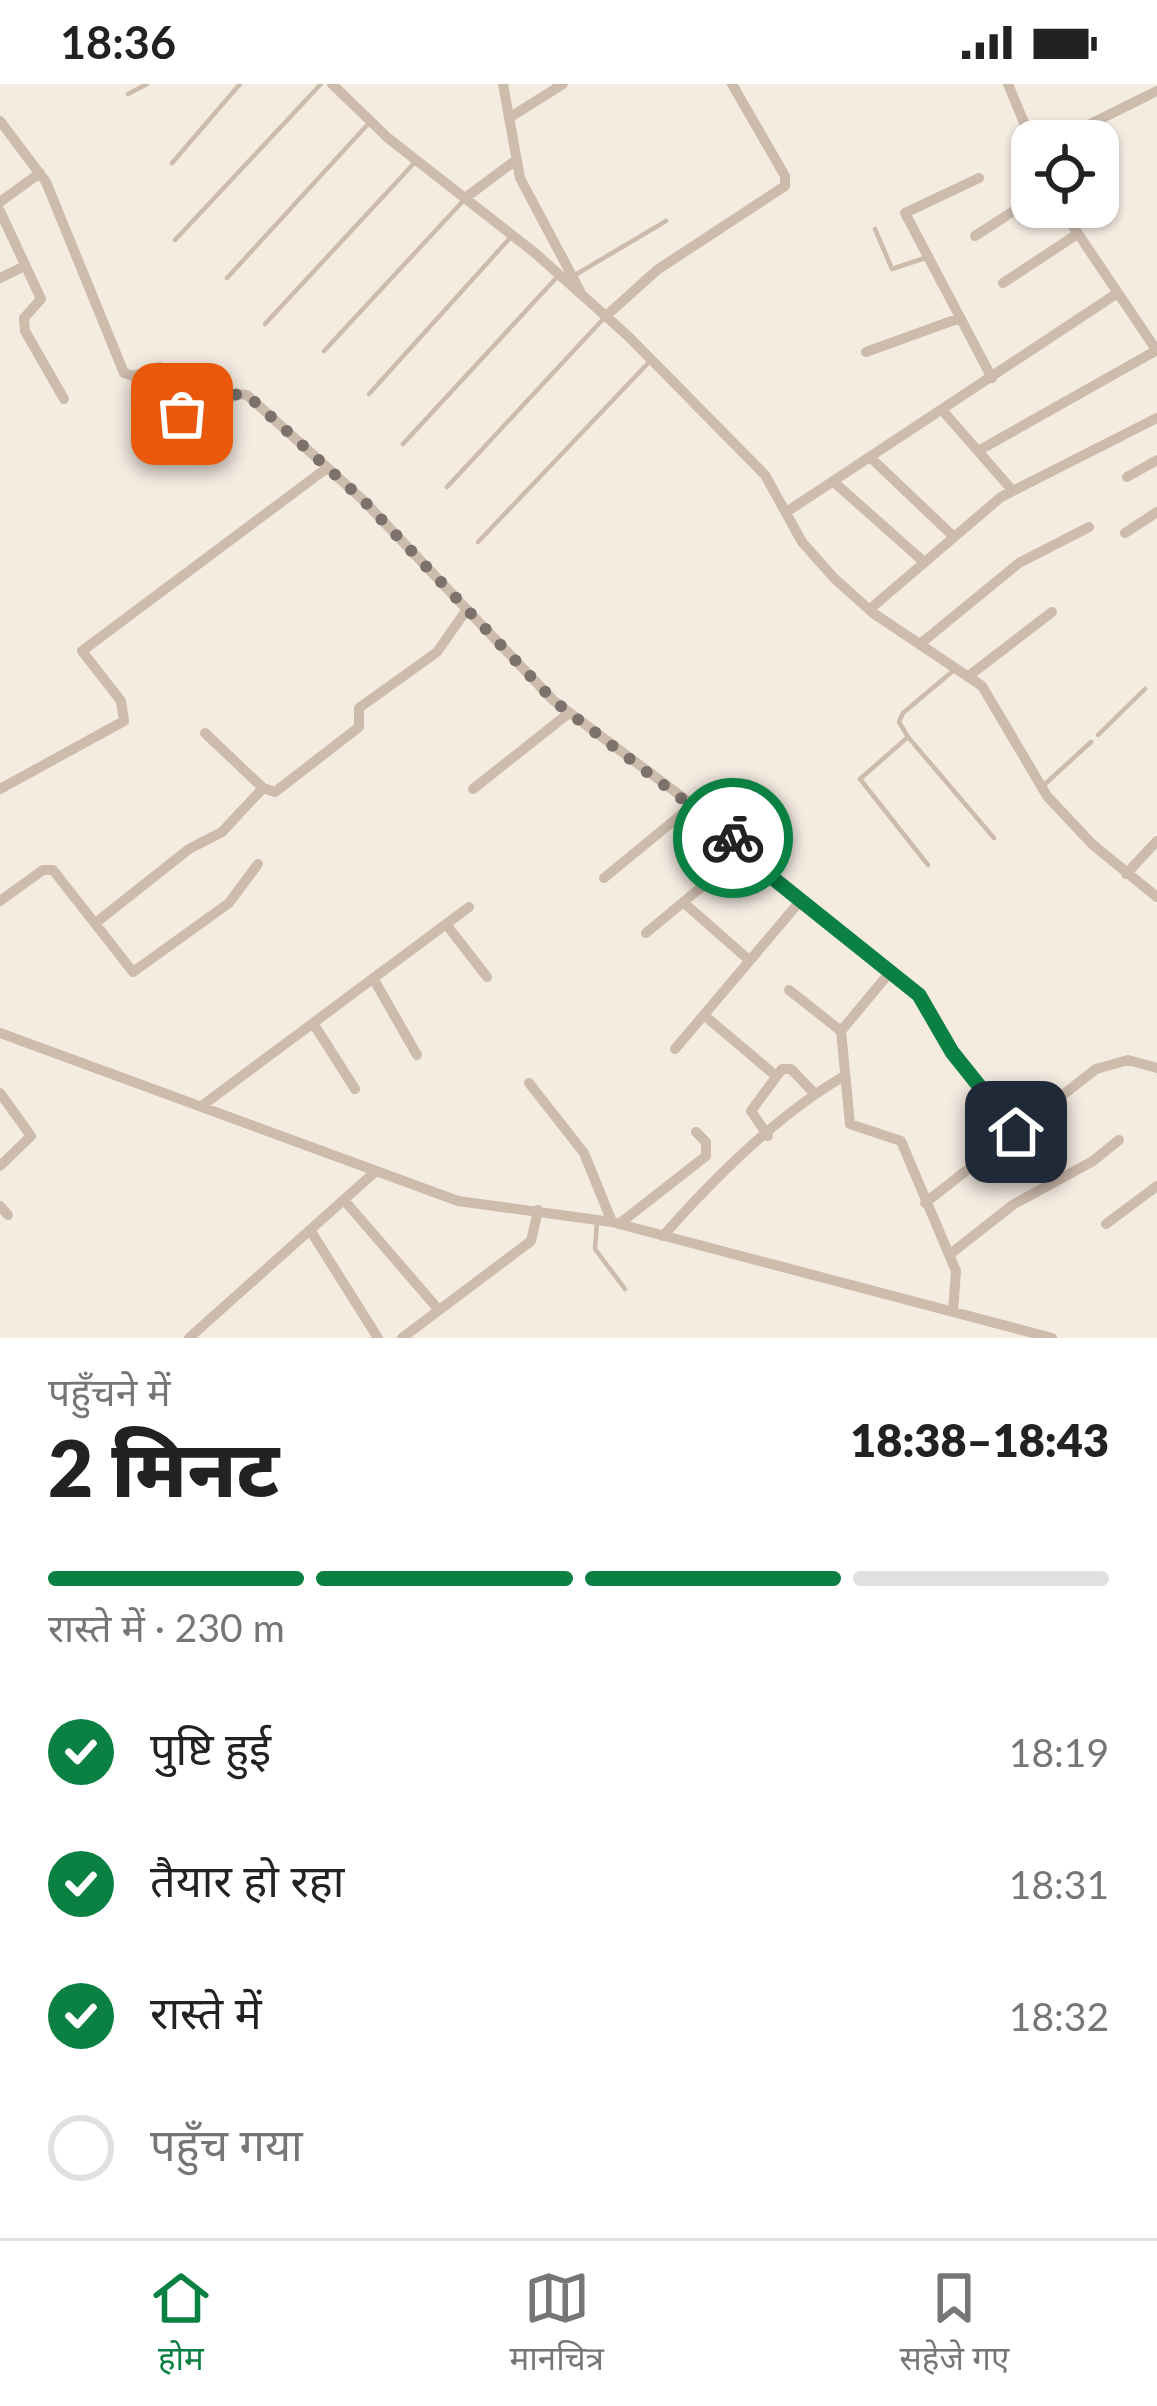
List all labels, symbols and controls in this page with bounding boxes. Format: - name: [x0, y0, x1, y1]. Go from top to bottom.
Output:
- text: 18:36: [60, 15, 176, 69]
- map controls: [1011, 120, 1119, 228]
- button: locate: [1011, 120, 1119, 228]
- pin: [131, 363, 233, 465]
- icon: bag: [149, 381, 215, 447]
- courier: [673, 778, 793, 898]
- icon: bike: [700, 805, 766, 871]
- pin: [965, 1081, 1067, 1183]
- icon: home: [983, 1099, 1049, 1165]
- text: पहुँचने में: [48, 1368, 171, 1414]
- text: 18:38–18:43: [850, 1413, 1109, 1467]
- text: 2 मिनट: [48, 1420, 279, 1514]
- text: रास्ते में · 230 m: [48, 1604, 285, 1650]
- icon: check: [48, 1719, 114, 1785]
- text: पुष्टि हुई: [150, 1721, 271, 1775]
- text: 18:19: [1009, 1729, 1109, 1775]
- icon: check: [48, 1851, 114, 1917]
- text: तैयार हो रहा: [150, 1853, 344, 1907]
- text: 18:31: [1009, 1861, 1109, 1907]
- icon: check: [48, 1983, 114, 2049]
- text: रास्ते में: [150, 1985, 262, 2039]
- text: 18:32: [1009, 1993, 1109, 2039]
- text: पहुँच गया: [150, 2117, 303, 2171]
- tab: होम: [148, 2265, 214, 2383]
- tab: मानचित्र: [510, 2265, 604, 2383]
- tab: सहेजे गए: [900, 2265, 1009, 2383]

